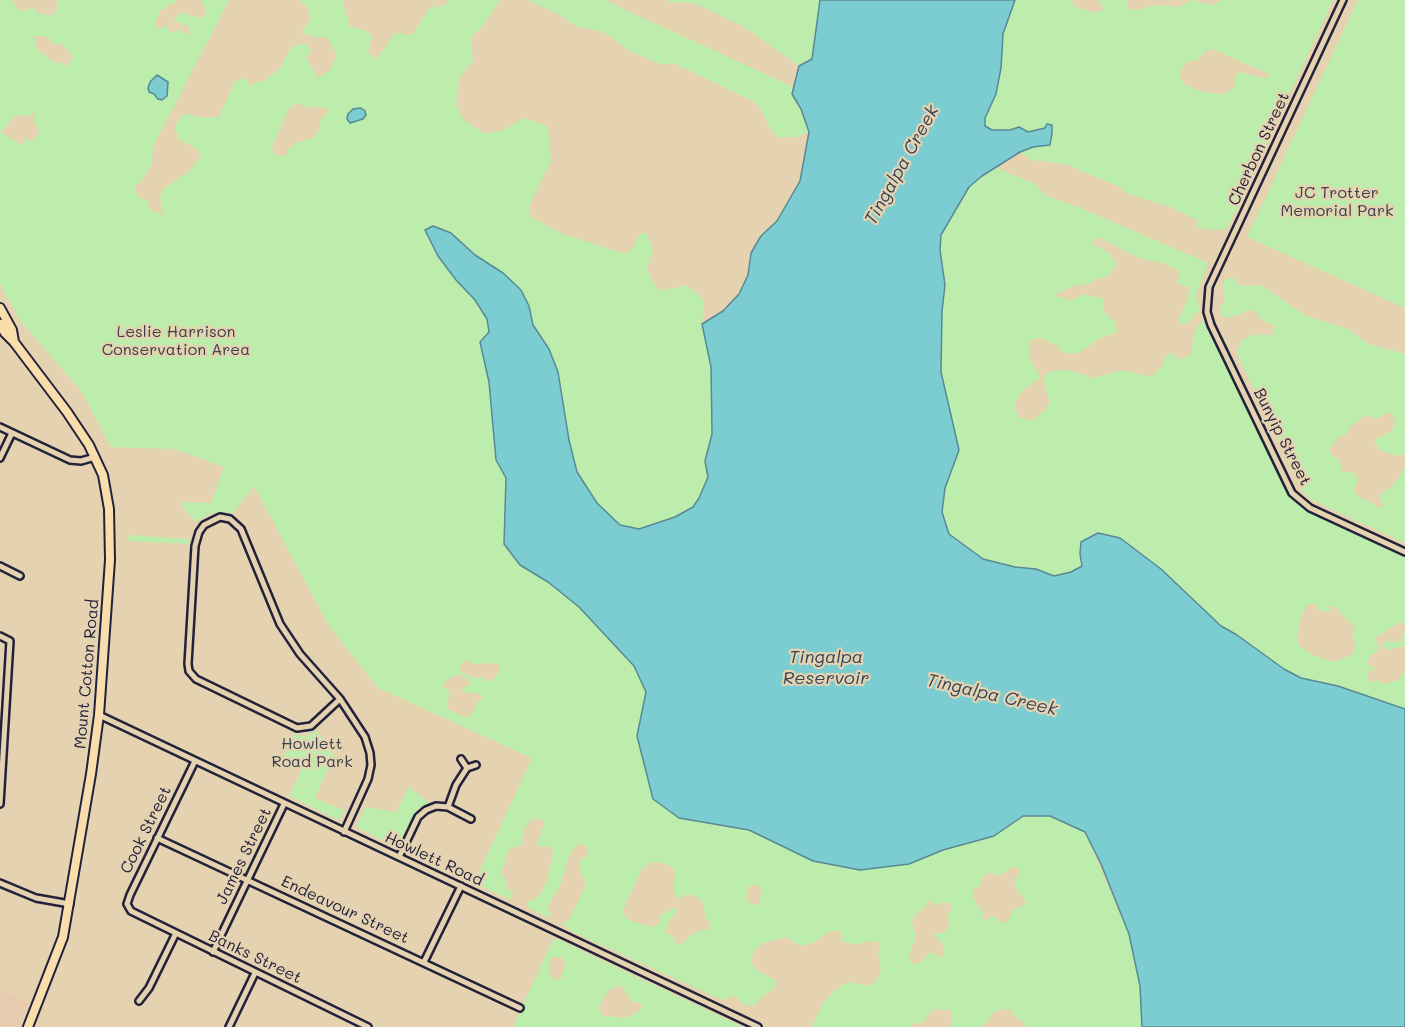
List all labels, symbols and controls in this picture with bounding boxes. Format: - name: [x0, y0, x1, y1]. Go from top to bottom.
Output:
- street label: Cherbon Street: [1224, 89, 1294, 209]
- water label: Tingalpa Creek: [860, 101, 944, 229]
- park label: JC Trotter Memorial Park: [1280, 183, 1394, 221]
- park label: Leslie Harrison Conservation Area: [102, 322, 250, 360]
- street label: Bunyip Street: [1249, 385, 1315, 489]
- street label: Mount Cotton Road: [71, 598, 103, 750]
- water label: Tingalpa Reservoir: [783, 646, 869, 688]
- water label: Tingalpa Creek: [925, 669, 1059, 721]
- park label: Howlett Road Park: [271, 734, 353, 772]
- street label: Cook Street: [117, 783, 175, 877]
- street label: James Street: [212, 805, 276, 907]
- street label: Howlett Road: [382, 828, 486, 890]
- street label: Endeavour Street: [278, 872, 412, 948]
- street label: Banks Street: [205, 926, 305, 988]

